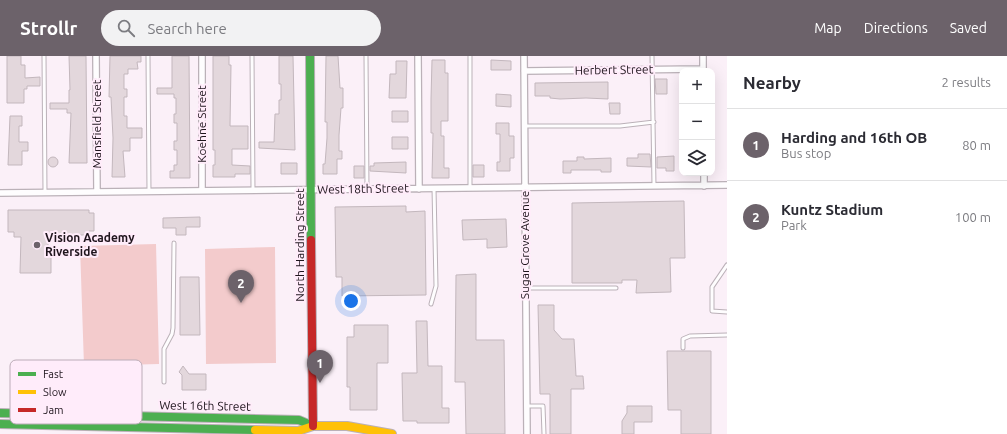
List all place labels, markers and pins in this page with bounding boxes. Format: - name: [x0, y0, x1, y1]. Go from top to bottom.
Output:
- place label: Vision Academy Riverside: [45, 231, 135, 258]
- marker: Vision Academy Riverside: [32, 240, 42, 250]
- pin: 2: [228, 270, 254, 303]
- pin: 1: [307, 350, 333, 383]

